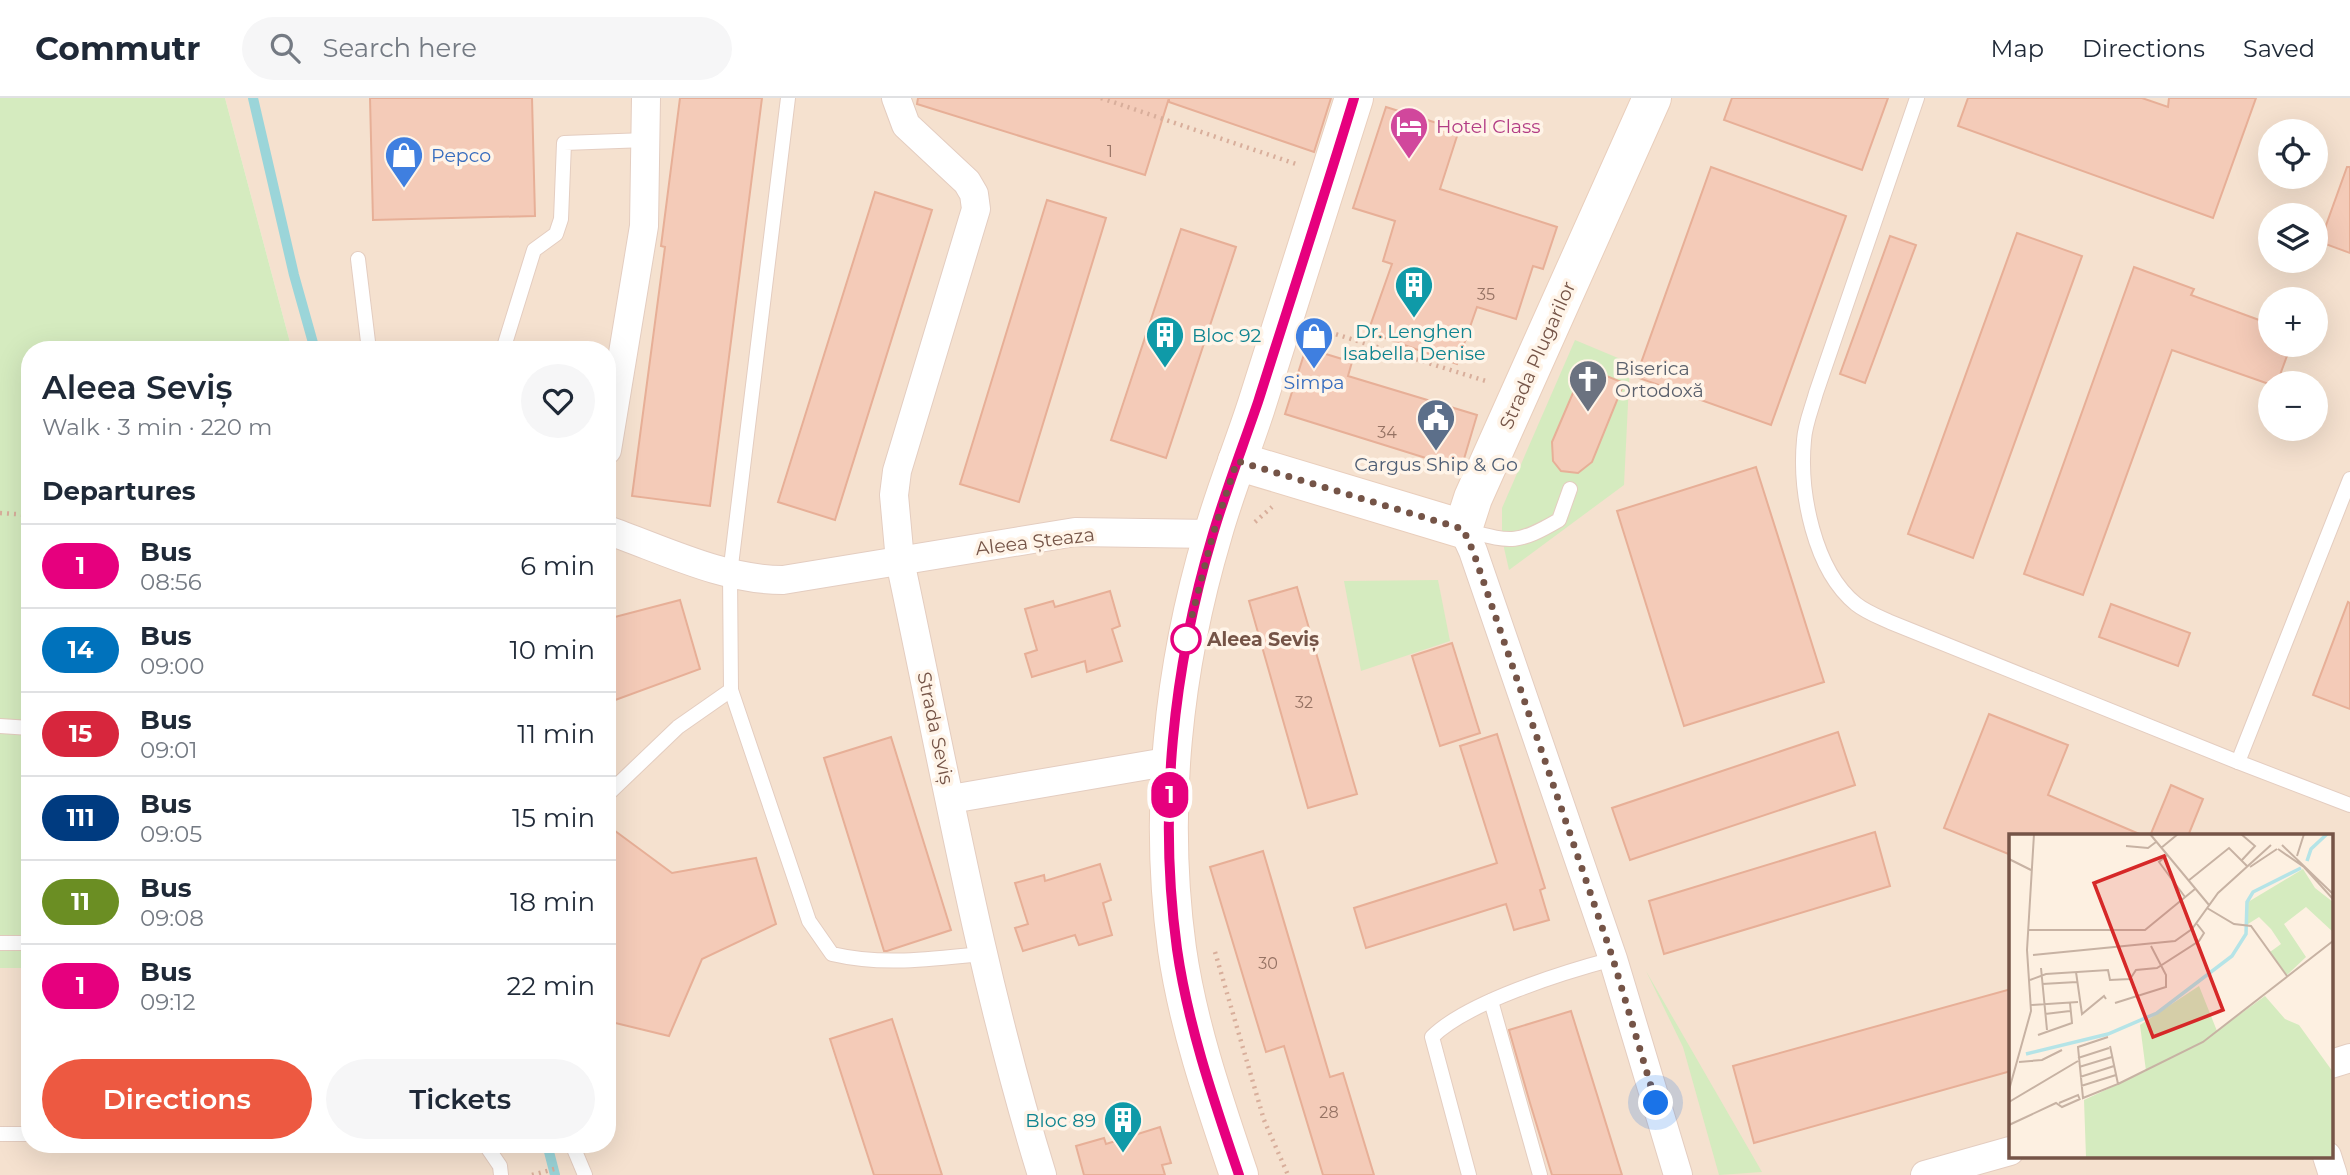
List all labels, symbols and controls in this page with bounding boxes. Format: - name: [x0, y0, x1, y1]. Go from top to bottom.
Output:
- search box: [242, 17, 732, 80]
- text: Commutr: [35, 28, 200, 68]
- icon: search: [266, 29, 304, 67]
- text: Search here: [322, 32, 477, 64]
- text: Map: [1991, 34, 2044, 63]
- text: Directions: [2082, 34, 2205, 63]
- text: Saved: [2243, 34, 2315, 63]
- hotel icon: Hotel Class: [1388, 105, 1430, 160]
- place label: Hotel Class: [1436, 115, 1541, 138]
- map controls: [2258, 119, 2328, 441]
- button: locate: [2258, 119, 2328, 189]
- shop icon: Pepco: [383, 134, 425, 189]
- house number: 1: [1107, 142, 1113, 161]
- place label: Pepco: [431, 144, 491, 167]
- button: layers: [2258, 203, 2328, 273]
- building icon: Dr. Lenghen Isabella Denise: [1393, 264, 1435, 319]
- street label: Strada Plugarilor: [1495, 278, 1580, 433]
- house number: 35: [1477, 285, 1495, 304]
- button: +: [2258, 287, 2328, 357]
- building icon: Bloc 92: [1144, 314, 1186, 369]
- shop icon: Simpa: [1293, 315, 1335, 370]
- place label: Dr. Lenghen Isabella Denise: [1343, 320, 1485, 365]
- place label: Bloc 92: [1192, 324, 1262, 347]
- place label: Biserica Ortodoxă: [1615, 357, 1704, 402]
- church icon: Biserica Ortodoxă: [1567, 358, 1609, 413]
- button: heart: [521, 364, 595, 438]
- text: Aleea Seviș: [42, 367, 233, 407]
- place label: Simpa: [1284, 371, 1344, 394]
- button: −: [2258, 371, 2328, 441]
- public building icon: Cargus Ship & Go: [1415, 397, 1457, 452]
- text: Walk · 3 min · 220 m: [42, 413, 272, 441]
- house number: 34: [1377, 423, 1397, 442]
- place label: Cargus Ship & Go: [1354, 453, 1518, 476]
- text: Departures: [42, 475, 196, 507]
- street label: Aleea Șteaza: [974, 523, 1096, 561]
- text: Bus: [140, 536, 192, 568]
- text: 6 min: [520, 550, 595, 582]
- text: 1: [76, 551, 85, 580]
- text: 08:56: [140, 568, 202, 596]
- text: Bus: [140, 620, 192, 652]
- marker: Aleea Seviș: [1171, 624, 1201, 654]
- place label: Aleea Seviș: [1206, 628, 1319, 652]
- text: 10 min: [509, 634, 595, 666]
- text: 14: [68, 635, 93, 664]
- text: 09:00: [140, 652, 205, 680]
- street label: Strada Seviș: [911, 670, 959, 787]
- house number: 32: [1295, 693, 1313, 712]
- text: Bus: [140, 704, 192, 736]
- text: 11 min: [517, 718, 595, 750]
- text: 15: [69, 719, 92, 748]
- text: 09:01: [140, 736, 198, 764]
- line badge: 1: [1147, 772, 1193, 818]
- text: 1: [1165, 780, 1175, 809]
- text: Bus: [140, 788, 192, 820]
- text: 15 min: [512, 802, 595, 834]
- text: 111: [66, 803, 95, 832]
- text: 09:05: [140, 820, 202, 848]
- inset map: [2009, 834, 2332, 1158]
- text: Bus: [140, 872, 192, 904]
- text: 18 min: [510, 886, 595, 918]
- text: 11: [71, 887, 90, 916]
- text: 09:08: [140, 904, 204, 932]
- house number: 30: [1258, 954, 1278, 973]
- text: Bus: [140, 956, 192, 988]
- text: 22 min: [506, 970, 595, 1002]
- text: 1: [76, 971, 85, 1000]
- text: 09:12: [140, 988, 195, 1016]
- button: Directions: [42, 1059, 312, 1139]
- button: Tickets: [326, 1059, 595, 1139]
- your location: [1638, 1085, 1673, 1120]
- building icon: Bloc 89: [1102, 1099, 1144, 1154]
- house number: 28: [1319, 1103, 1339, 1122]
- place label: Bloc 89: [1025, 1109, 1096, 1132]

